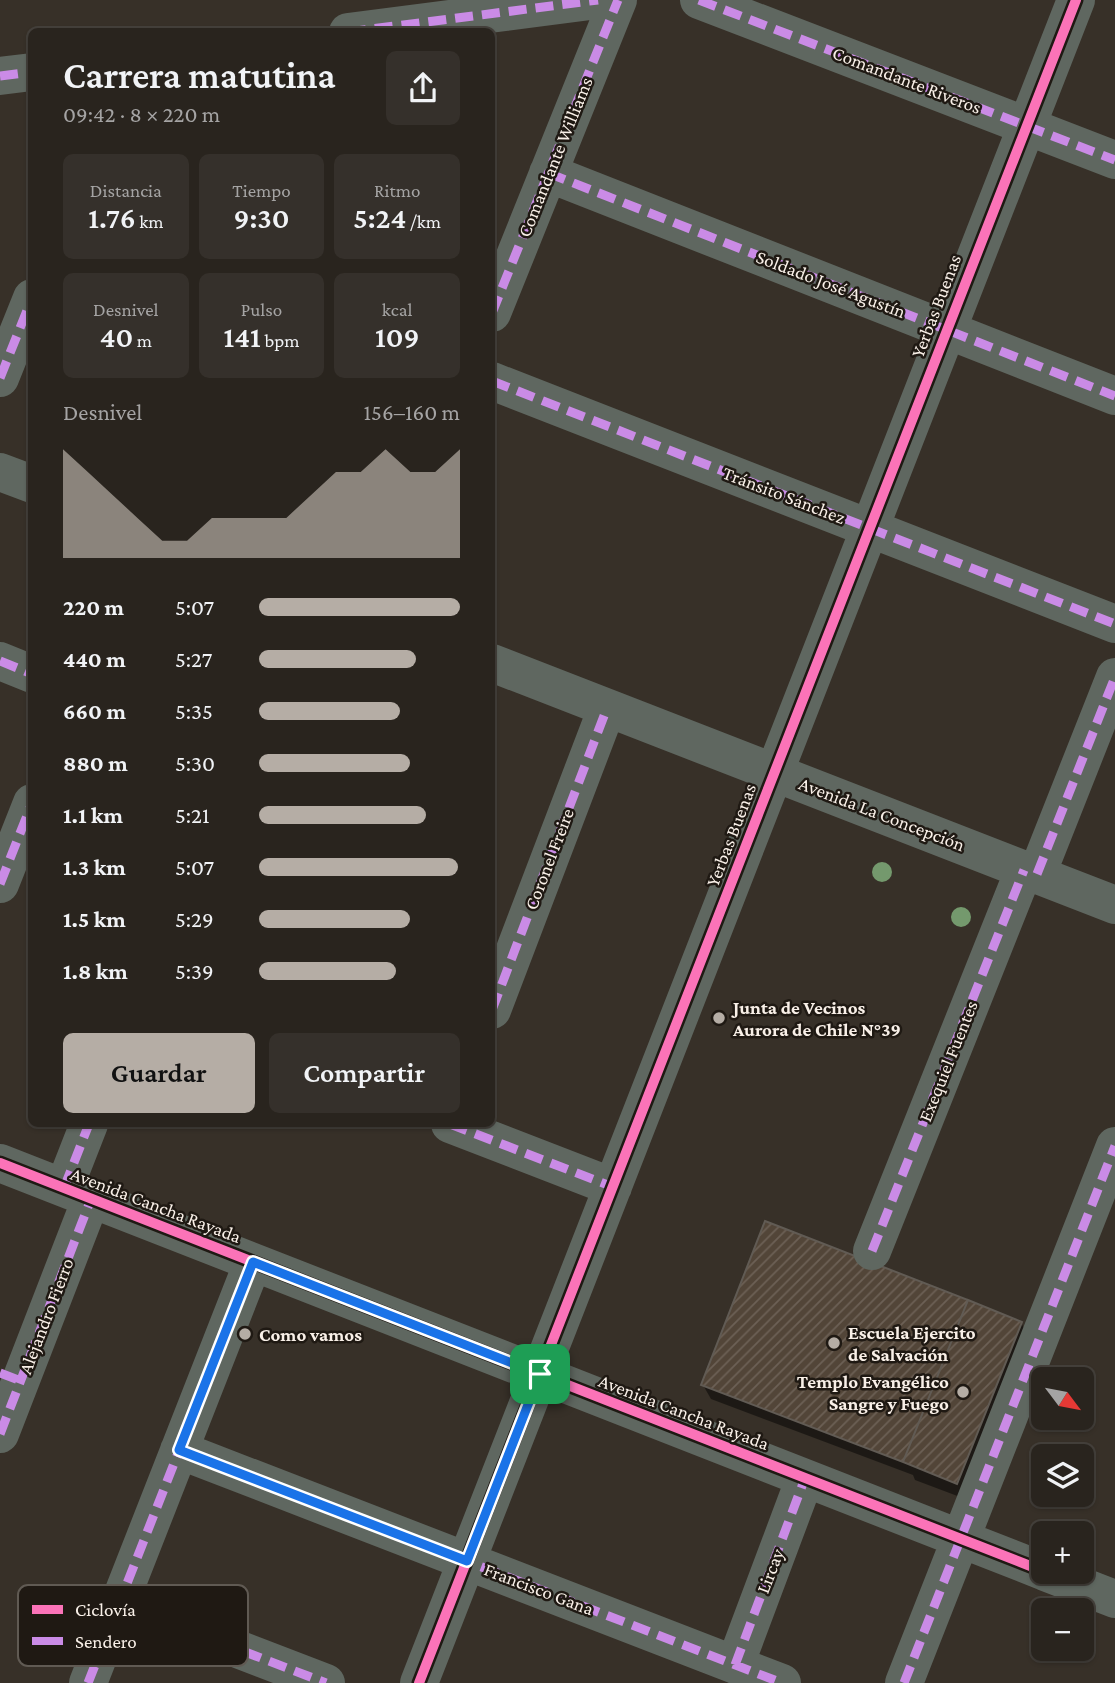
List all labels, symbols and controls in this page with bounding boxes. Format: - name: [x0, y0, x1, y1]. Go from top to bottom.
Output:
- street label: Comandante Riveros: [830, 42, 984, 118]
- button: share: [386, 51, 460, 125]
- text: Carrera matutina: [63, 54, 336, 96]
- street label: Comandante Williams: [513, 74, 597, 240]
- text: 09:42 · 8 × 220 m: [63, 101, 220, 127]
- text: Distancia: [90, 180, 162, 201]
- text: Tiempo: [232, 180, 291, 201]
- text: Ritmo: [374, 180, 420, 201]
- text: 1.76: [88, 201, 136, 234]
- text: 9:30: [234, 201, 289, 234]
- text: 5:24: [353, 201, 406, 234]
- text: km: [136, 211, 163, 232]
- text: /km: [406, 211, 441, 232]
- street label: Soldado José Agustín: [753, 246, 909, 322]
- street label: Yerbas Buenas: [907, 252, 965, 360]
- text: Desnivel: [93, 299, 159, 320]
- text: Pulso: [241, 299, 282, 320]
- text: kcal: [382, 299, 412, 320]
- text: 40: [100, 320, 133, 353]
- text: 141: [224, 320, 261, 353]
- text: 109: [375, 320, 419, 353]
- text: m: [133, 330, 152, 351]
- text: bpm: [261, 330, 299, 351]
- text: Desnivel: [63, 399, 142, 425]
- text: 156–160 m: [363, 399, 460, 425]
- street label: Tránsito Sánchez: [720, 462, 848, 528]
- text: 220 m: [63, 594, 124, 620]
- text: 5:07: [175, 594, 214, 620]
- text: 440 m: [63, 646, 126, 672]
- text: 5:27: [175, 646, 212, 672]
- text: 660 m: [63, 698, 126, 724]
- text: 5:35: [175, 698, 213, 724]
- text: 880 m: [63, 750, 128, 776]
- text: 5:30: [175, 750, 215, 776]
- street label: Avenida La Concepción: [796, 773, 968, 855]
- street label: Yerbas Buenas: [702, 781, 760, 889]
- text: 1.1 km: [63, 802, 123, 828]
- text: 5:21: [175, 802, 210, 828]
- street label: Coronel Freire: [520, 805, 578, 913]
- text: 1.3 km: [63, 854, 126, 880]
- text: 5:07: [175, 854, 214, 880]
- text: 1.5 km: [63, 906, 126, 932]
- text: 5:29: [175, 906, 214, 932]
- text: 1.8 km: [63, 958, 128, 984]
- text: 5:39: [175, 958, 214, 984]
- place label: Junta de Vecinos Aurora de Chile N°39: [731, 997, 901, 1040]
- street label: Exequiel Fuentes: [914, 998, 982, 1124]
- marker: Junta de Vecinos Aurora de Chile N°39: [711, 1010, 727, 1026]
- button: Guardar: [63, 1033, 255, 1113]
- button: Compartir: [269, 1033, 460, 1113]
- street label: Avenida Cancha Rayada: [68, 1163, 244, 1247]
- street label: Alejandro Fierro: [14, 1255, 79, 1377]
- place label: Escuela Ejercito de Salvación: [848, 1322, 976, 1365]
- place label: Como vamos: [259, 1324, 362, 1345]
- marker: Como vamos: [237, 1326, 253, 1342]
- marker: Escuela Ejercito de Salvación: [826, 1335, 842, 1351]
- pin: [510, 1344, 570, 1404]
- icon: arrive: [521, 1355, 559, 1393]
- north arrow: [1031, 1367, 1094, 1430]
- map controls: [1031, 1367, 1094, 1661]
- street label: Avenida Cancha Rayada: [596, 1370, 772, 1454]
- place label: Templo Evangélico Sangre y Fuego: [797, 1371, 949, 1414]
- marker: Templo Evangélico Sangre y Fuego: [955, 1384, 971, 1400]
- button: layers: [1031, 1444, 1094, 1507]
- button: +: [1031, 1521, 1094, 1584]
- street label: Lircay: [752, 1545, 788, 1596]
- street label: Francisco Gana: [481, 1558, 597, 1620]
- legend: [18, 1585, 248, 1666]
- button: −: [1031, 1598, 1094, 1661]
- text: Ciclovía: [75, 1599, 136, 1620]
- text: Sendero: [75, 1631, 137, 1652]

